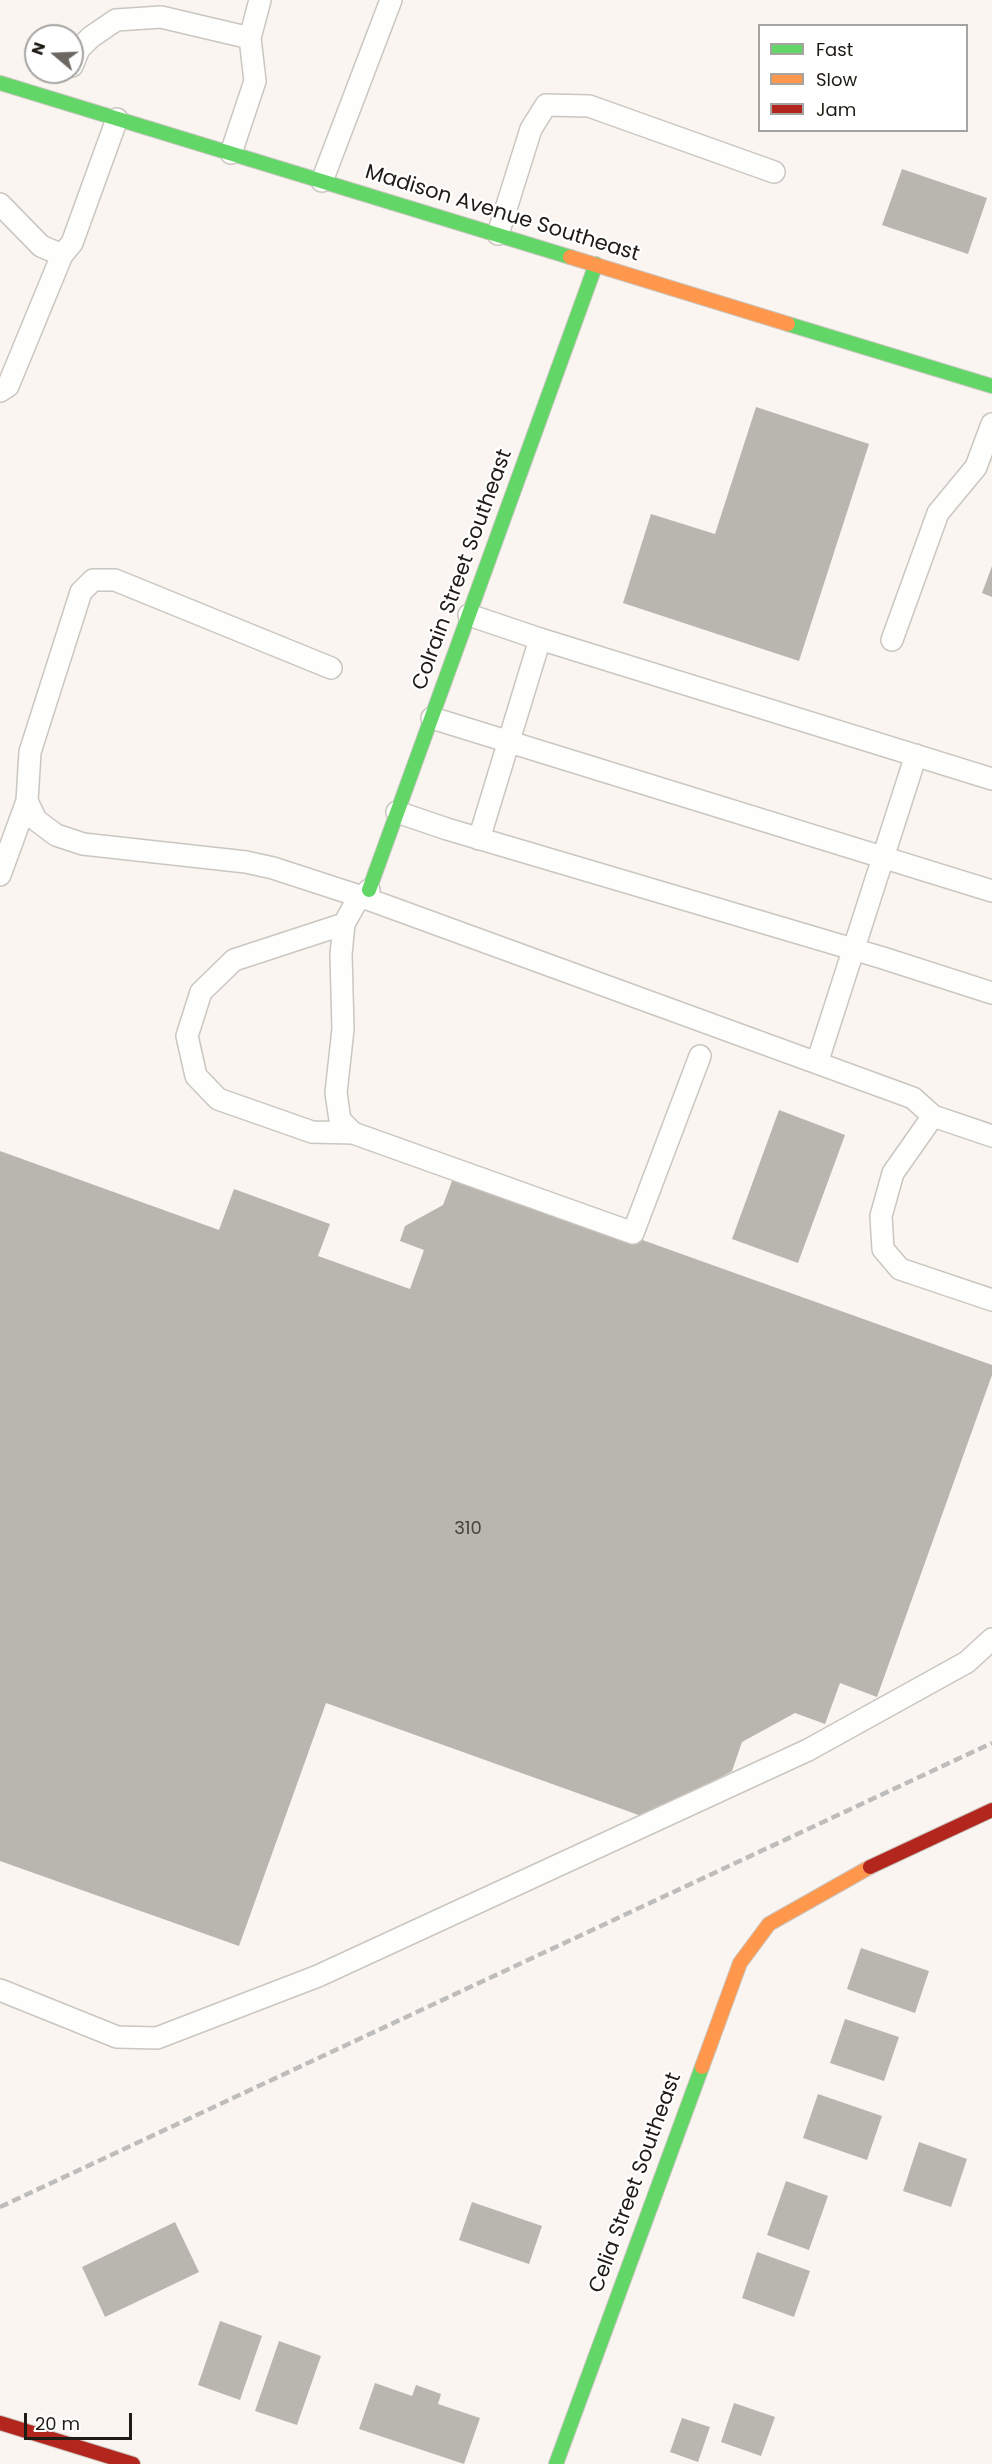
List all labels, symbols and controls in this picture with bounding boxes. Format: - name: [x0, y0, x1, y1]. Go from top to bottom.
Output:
- north arrow: [24, 24, 84, 84]
- legend: [758, 24, 968, 132]
- text: Fast: [816, 37, 853, 62]
- text: N: [26, 39, 51, 58]
- text: Slow: [816, 67, 857, 92]
- text: Jam: [816, 97, 856, 122]
- street label: Madison Avenue Southeast: [362, 160, 642, 268]
- street label: Colrain Street Southeast: [408, 446, 518, 694]
- house number: 310: [454, 1518, 482, 1540]
- street label: Celia Street Southeast: [584, 2069, 688, 2297]
- scale bar: [27, 2401, 135, 2439]
- text: 20 m: [35, 2411, 80, 2436]

